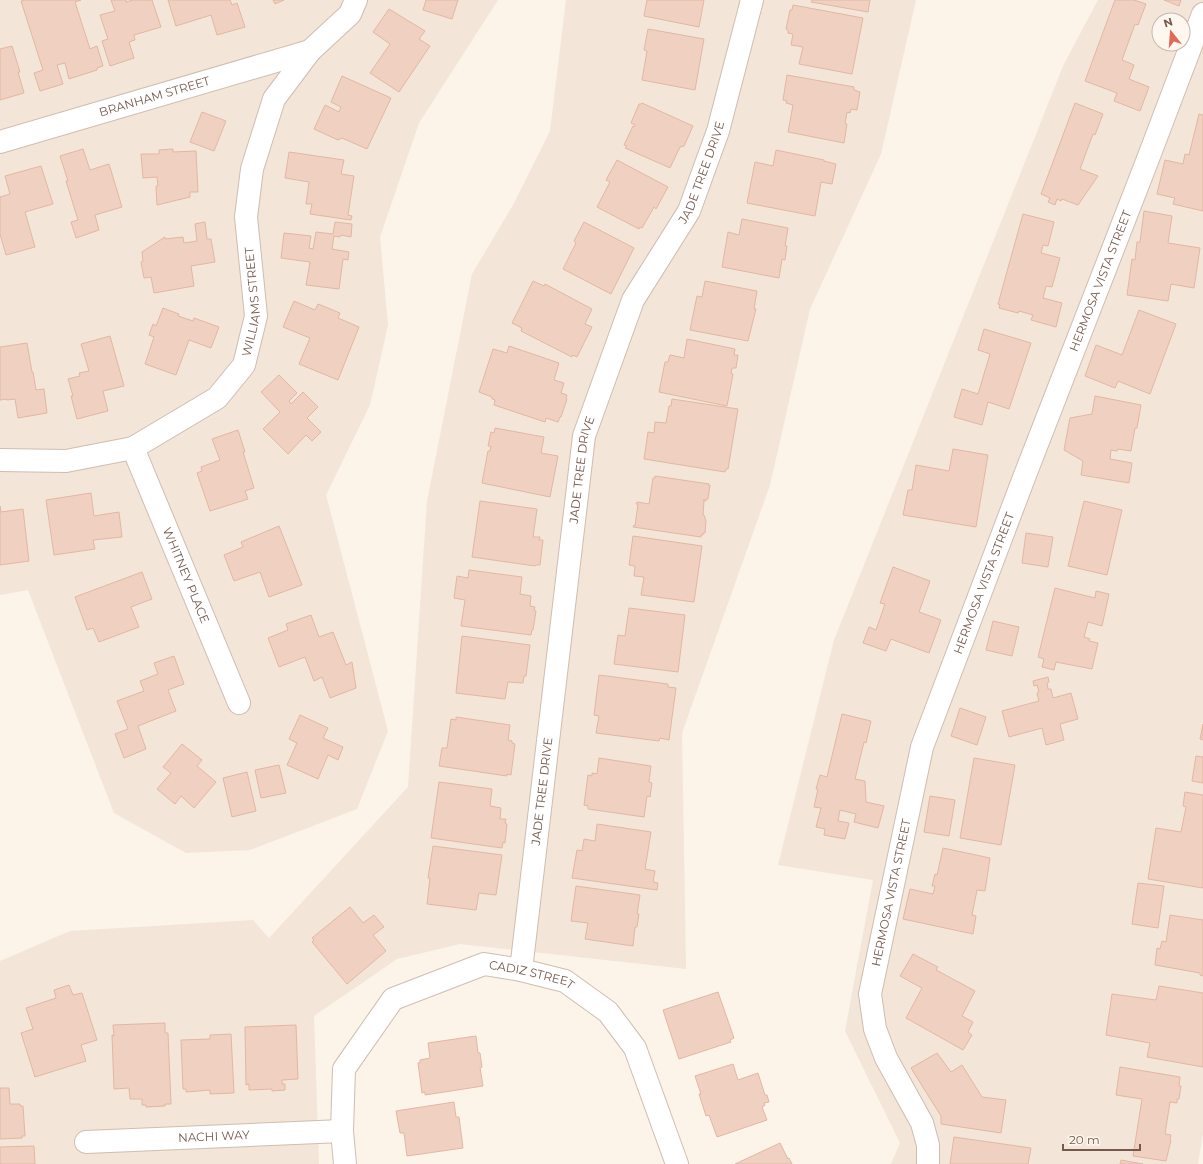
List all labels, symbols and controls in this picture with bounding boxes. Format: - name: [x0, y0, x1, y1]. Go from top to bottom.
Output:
- north arrow: [1151, 12, 1191, 52]
- text: N: [1162, 14, 1174, 30]
- street label: BRANHAM STREET: [97, 73, 212, 120]
- street label: JADE TREE DRIVE: [674, 119, 727, 227]
- street label: HERMOSA VISTA STREET: [1066, 208, 1134, 353]
- street label: WILLIAMS STREET: [238, 246, 263, 358]
- street label: JADE TREE DRIVE: [566, 414, 598, 525]
- street label: HERMOSA VISTA STREET: [950, 510, 1017, 656]
- street label: WHITNEY PLACE: [160, 525, 213, 625]
- street label: JADE TREE DRIVE: [528, 736, 555, 847]
- street label: HERMOSA VISTA STREET: [868, 817, 914, 968]
- street label: CADIZ STREET: [488, 957, 578, 992]
- scale bar: [1063, 1126, 1140, 1152]
- street label: NACHI WAY: [178, 1127, 250, 1145]
- text: 20 m: [1069, 1132, 1100, 1147]

